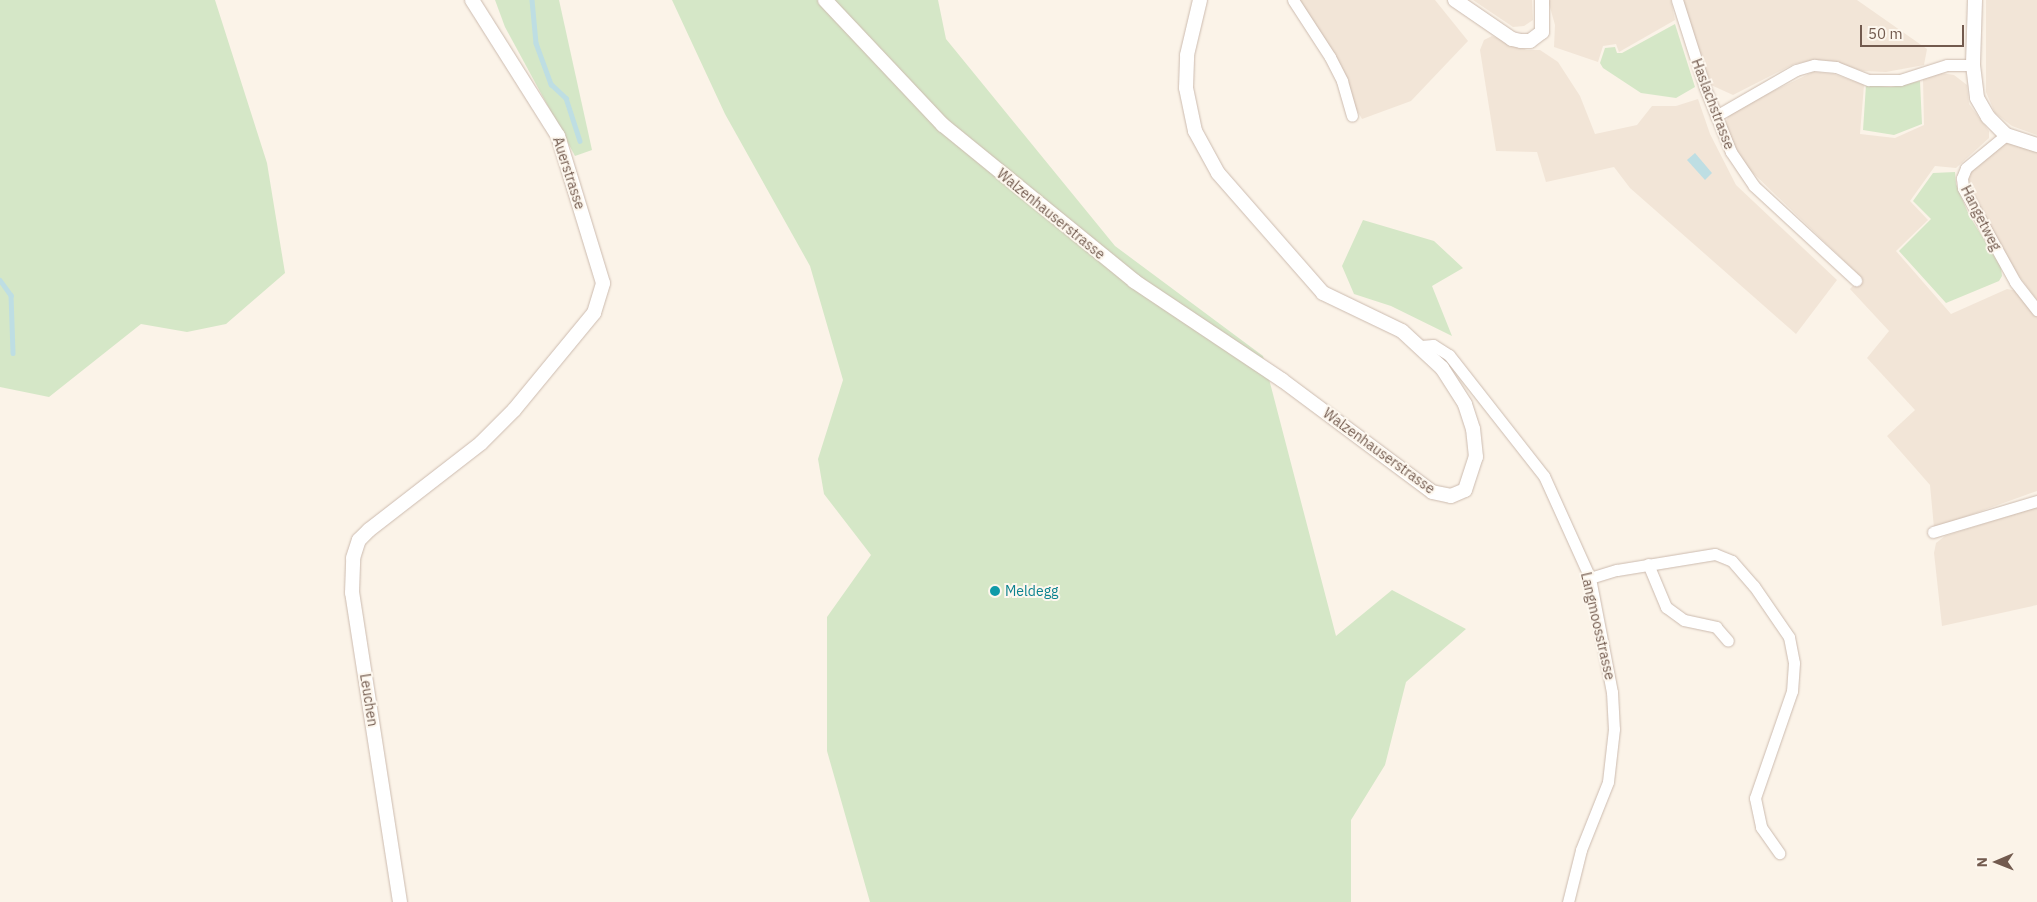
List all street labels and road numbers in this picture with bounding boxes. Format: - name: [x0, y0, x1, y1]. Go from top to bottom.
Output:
- street label: Haslachstrasse: [1688, 56, 1738, 152]
- street label: Auerstrasse: [549, 135, 589, 211]
- street label: Walzenhauserstrasse: [994, 165, 1108, 263]
- street label: Hangetweg: [1957, 183, 2005, 253]
- street label: Walzenhauserstrasse: [1320, 405, 1438, 497]
- street label: Langmoosstrasse: [1577, 571, 1619, 681]
- street label: Leuchen: [357, 672, 381, 728]

